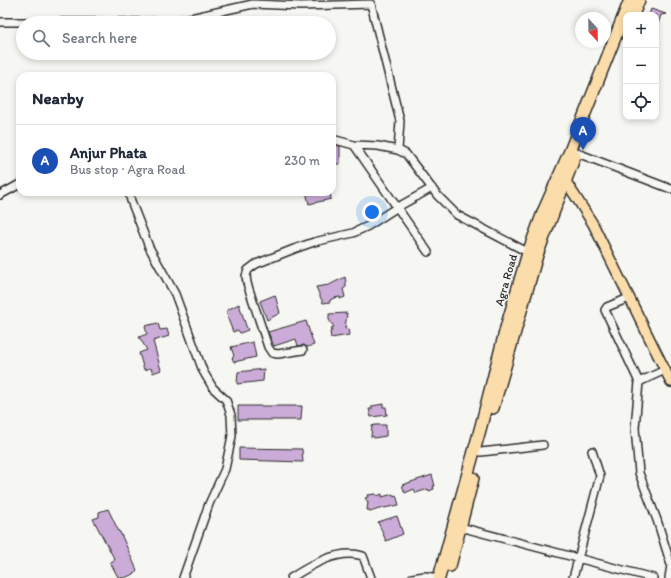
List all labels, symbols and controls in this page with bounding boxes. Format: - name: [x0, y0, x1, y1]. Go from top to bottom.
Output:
- north arrow: [575, 12, 611, 48]
- map controls: [623, 12, 659, 120]
- button: +: [623, 12, 659, 48]
- search box: [16, 16, 336, 60]
- icon: search: [30, 27, 52, 49]
- text: Search here: [62, 29, 137, 47]
- button: −: [623, 48, 659, 84]
- button: locate: [623, 84, 659, 120]
- text: Nearby: [32, 88, 84, 108]
- pin: A: [570, 117, 596, 150]
- text: Anjur Phata: [70, 144, 147, 162]
- text: A: [41, 153, 49, 168]
- text: 230 m: [284, 153, 320, 168]
- text: Bus stop · Agra Road: [70, 162, 185, 177]
- your location: [362, 202, 382, 222]
- street label: Agra Road: [492, 252, 520, 308]

